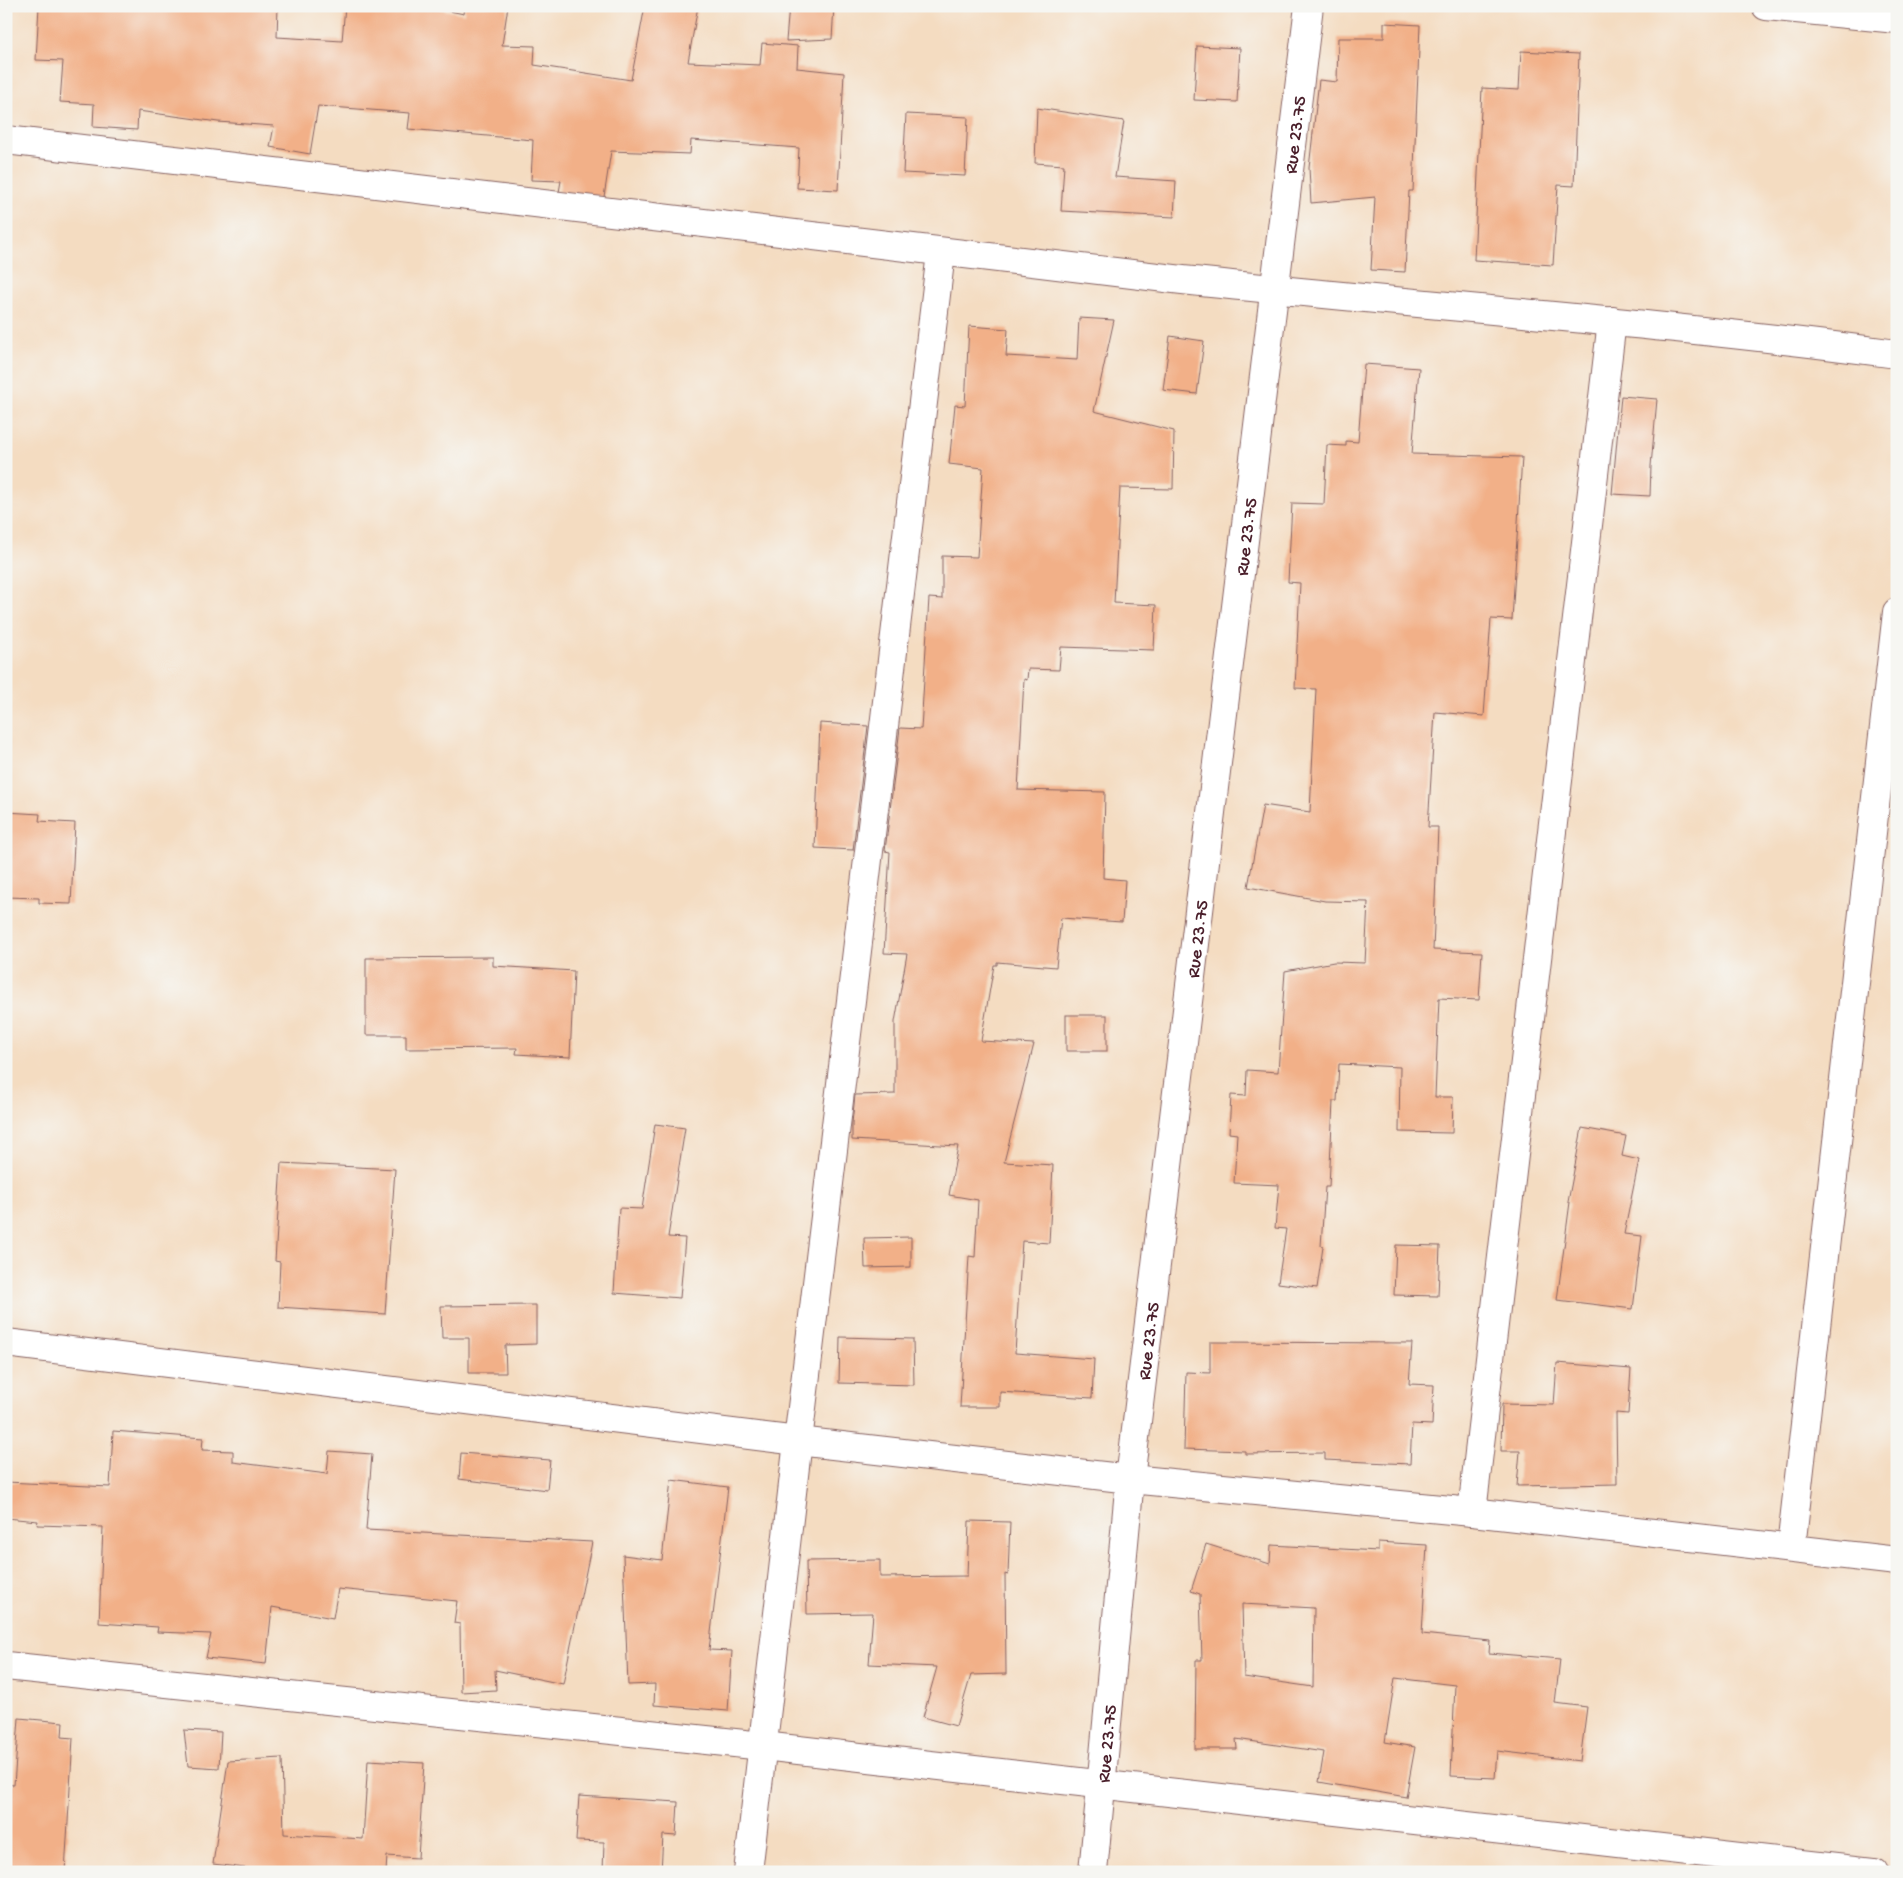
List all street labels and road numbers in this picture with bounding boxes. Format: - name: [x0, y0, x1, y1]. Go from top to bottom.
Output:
- street label: Rue 23.75: [1281, 95, 1313, 175]
- street label: Rue 23.75: [1232, 497, 1264, 577]
- street label: Rue 23.75: [1183, 899, 1215, 979]
- street label: Rue 23.75: [1134, 1301, 1166, 1381]
- street label: Rue 23.75: [1093, 1704, 1124, 1784]

